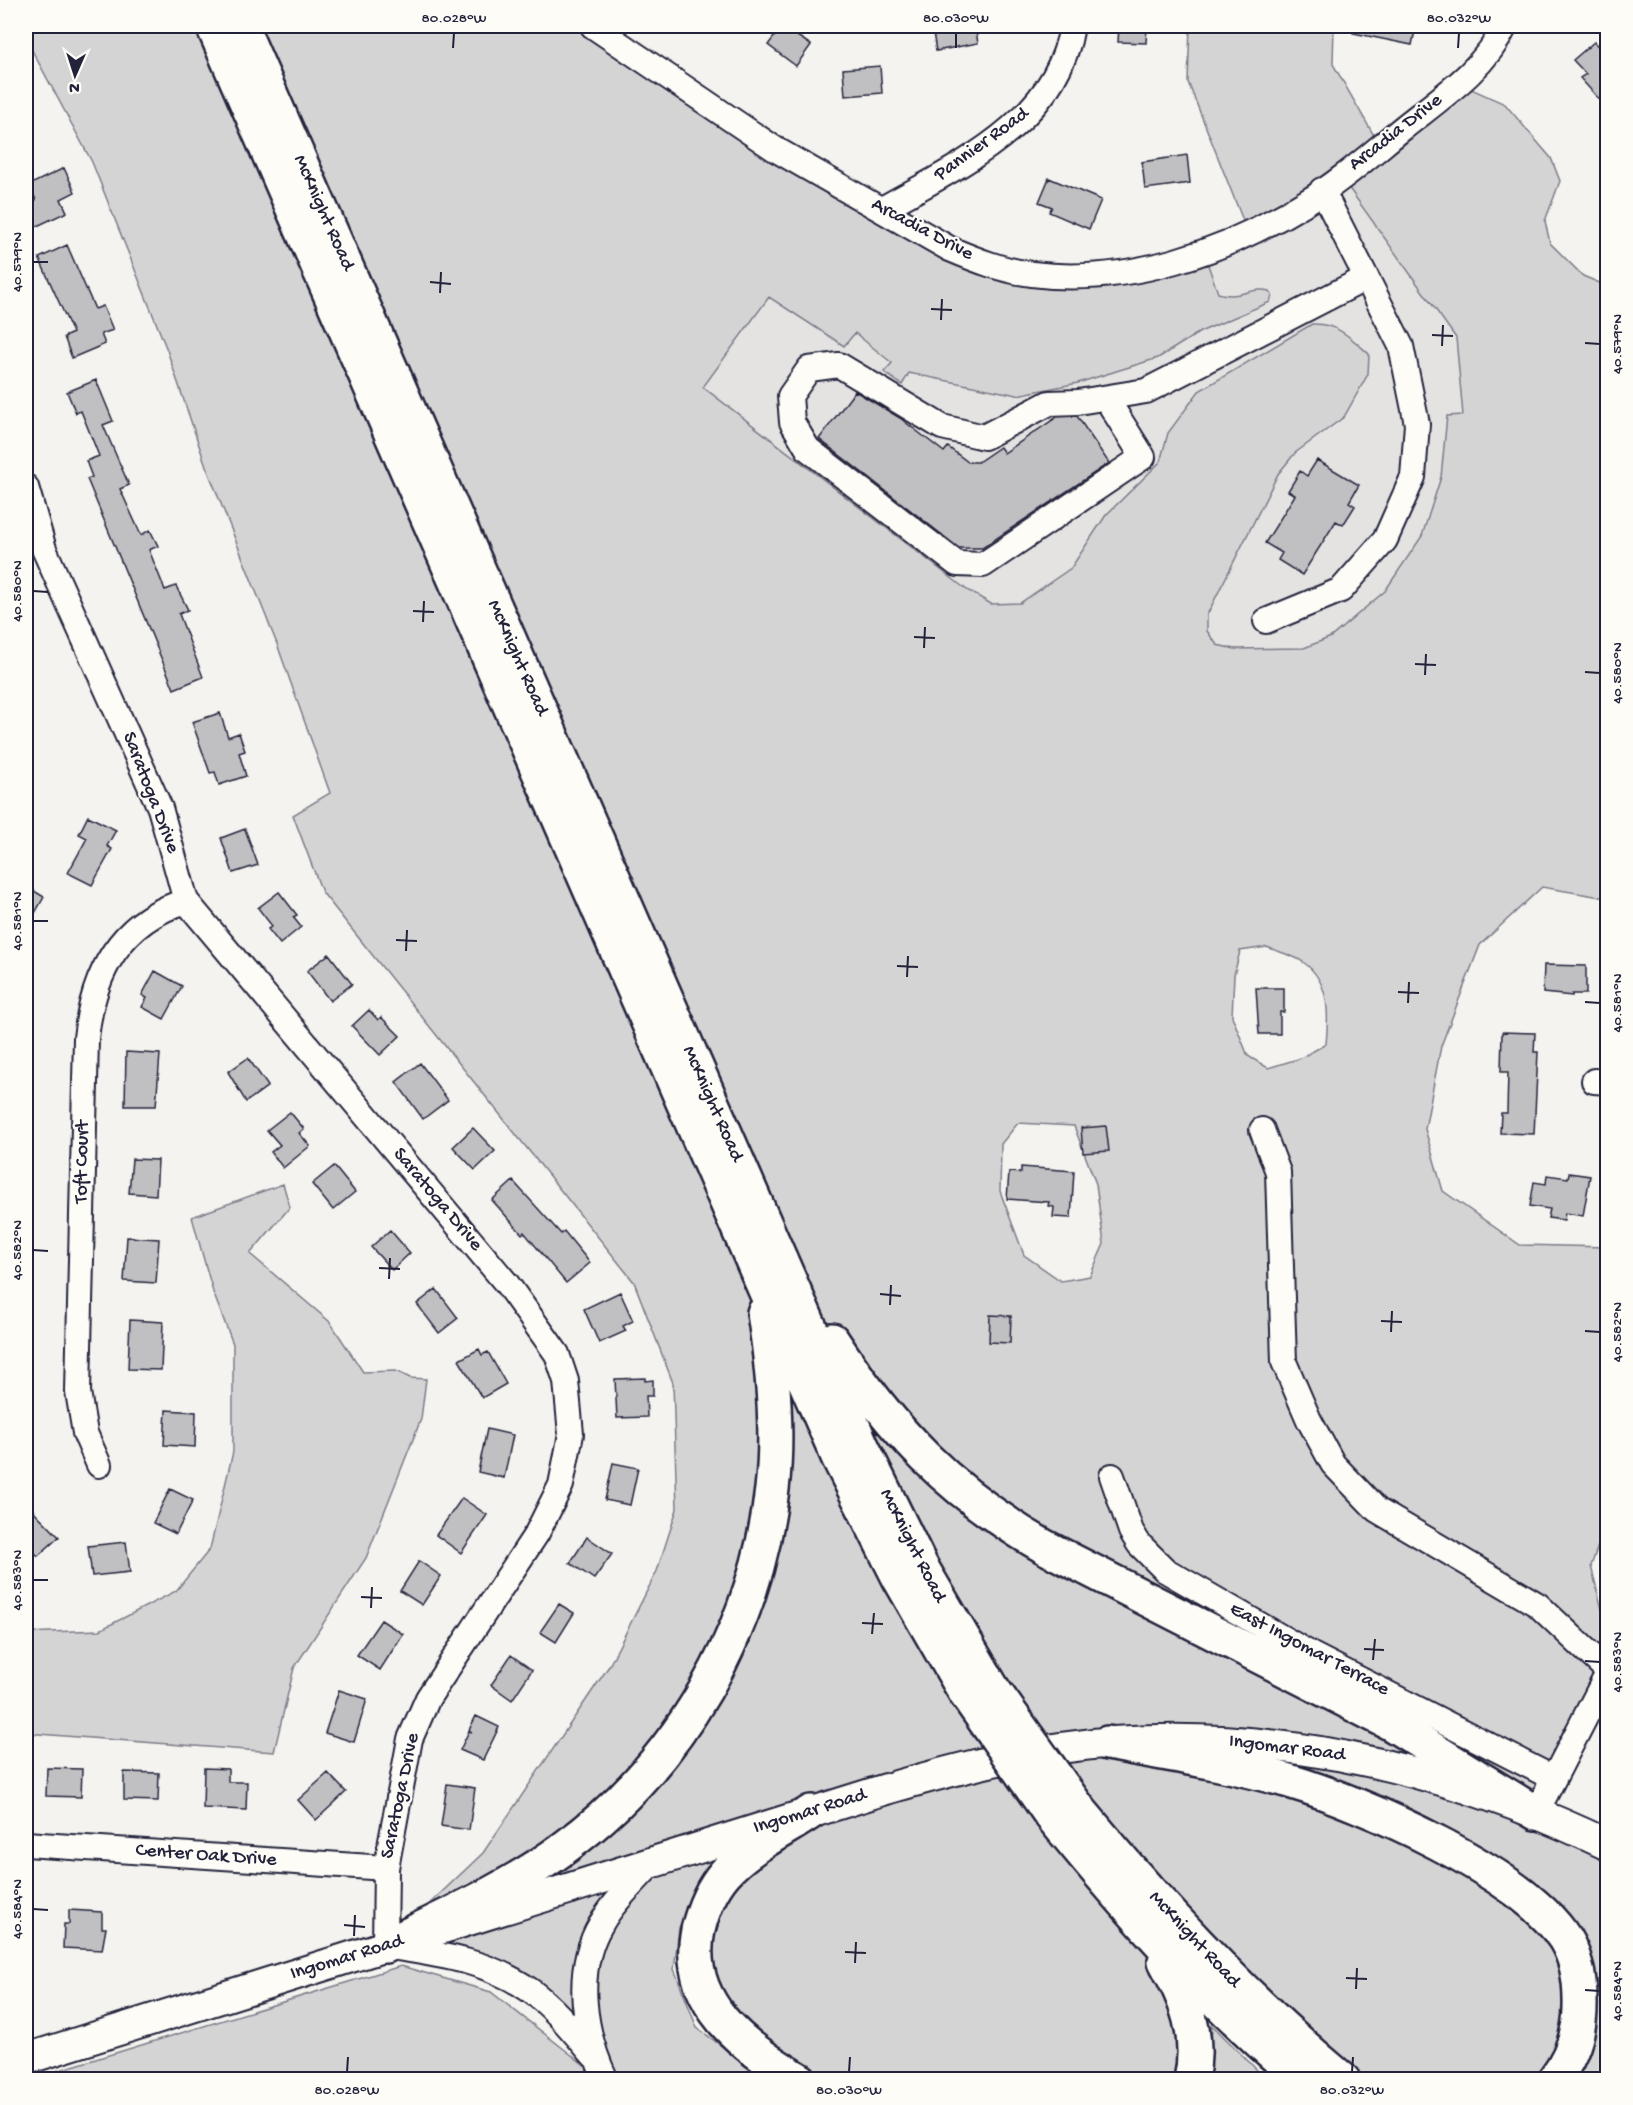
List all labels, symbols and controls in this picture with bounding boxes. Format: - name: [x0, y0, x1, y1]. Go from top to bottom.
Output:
- text: 80.028°W: [421, 10, 487, 28]
- text: 80.030°W: [923, 10, 989, 28]
- text: 80.032°W: [1427, 10, 1492, 28]
- north arrow: [45, 45, 105, 105]
- text: N: [68, 77, 80, 96]
- street label: Arcadia Drive: [1345, 89, 1448, 177]
- street label: Pannier Road: [929, 102, 1036, 188]
- street label: McKnight Road: [287, 152, 360, 277]
- street label: Arcadia Drive: [867, 193, 978, 267]
- text: 40.579°N: [9, 232, 27, 292]
- text: 40.579°N: [1609, 314, 1627, 374]
- text: 40.580°N: [9, 560, 27, 622]
- street label: McKnight Road: [481, 597, 554, 722]
- text: 40.580°N: [1609, 642, 1627, 704]
- street label: Saratoga Drive: [116, 729, 184, 857]
- text: 40.581°N: [9, 891, 27, 951]
- text: 40.581°N: [1609, 973, 1627, 1033]
- street label: McKnight Road: [676, 1043, 749, 1168]
- street label: Toft Court: [71, 1118, 95, 1205]
- street label: Saratoga Drive: [387, 1144, 487, 1257]
- text: 40.582°N: [9, 1220, 27, 1280]
- text: 40.582°N: [1609, 1302, 1627, 1362]
- street label: McKnight Road: [874, 1485, 951, 1609]
- text: 40.583°N: [9, 1549, 27, 1610]
- street label: East Ingomar Terrace: [1225, 1598, 1393, 1702]
- text: 40.583°N: [1609, 1631, 1627, 1692]
- street label: Saratoga Drive: [376, 1730, 426, 1861]
- street label: Ingomar Road: [1228, 1730, 1349, 1768]
- street label: Ingomar Road: [751, 1783, 871, 1840]
- street label: Center Oak Drive: [135, 1840, 278, 1872]
- text: 40.584°N: [9, 1879, 27, 1939]
- street label: McKnight Road: [1143, 1887, 1246, 1995]
- street label: Ingomar Road: [288, 1929, 408, 1986]
- text: 40.584°N: [1609, 1961, 1627, 2021]
- text: 80.028°W: [314, 2082, 380, 2100]
- text: 80.030°W: [816, 2082, 882, 2100]
- text: 80.032°W: [1320, 2082, 1385, 2100]

